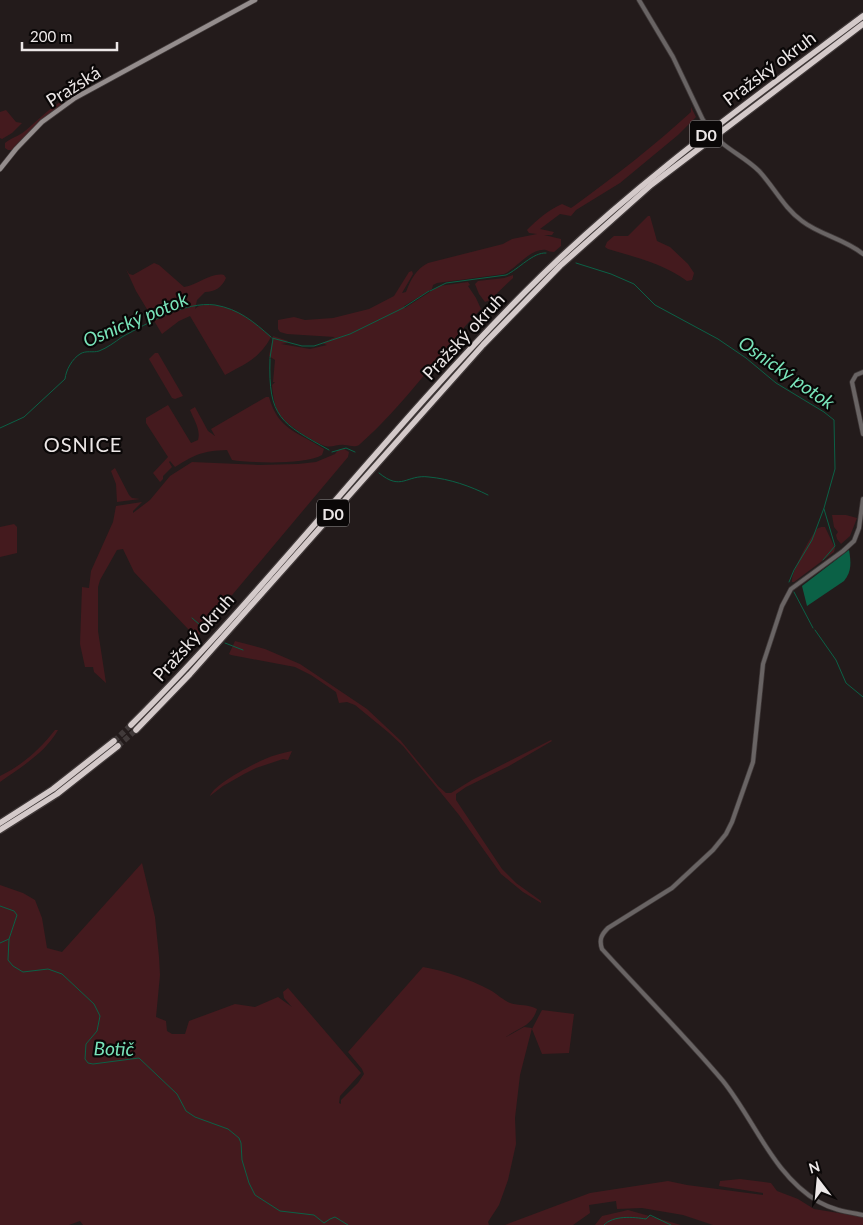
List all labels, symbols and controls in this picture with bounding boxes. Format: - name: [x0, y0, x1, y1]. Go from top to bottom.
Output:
- scale bar: [22, 20, 118, 52]
- street label: Pražský okruh: [718, 26, 820, 110]
- text: 200 m: [30, 27, 72, 45]
- street label: Pražská: [42, 61, 104, 111]
- road number: D0: [690, 120, 722, 148]
- water label: Osnický potok: [79, 286, 192, 351]
- street label: Pražský okruh: [417, 288, 509, 384]
- water label: Osnický potok: [735, 330, 840, 414]
- district label: OSNICE: [44, 432, 122, 456]
- road number: D0: [317, 499, 349, 526]
- street label: Pražský okruh: [148, 589, 238, 685]
- water label: Botič: [94, 1036, 135, 1060]
- north arrow: [793, 1155, 843, 1205]
- text: N: [807, 1157, 822, 1177]

